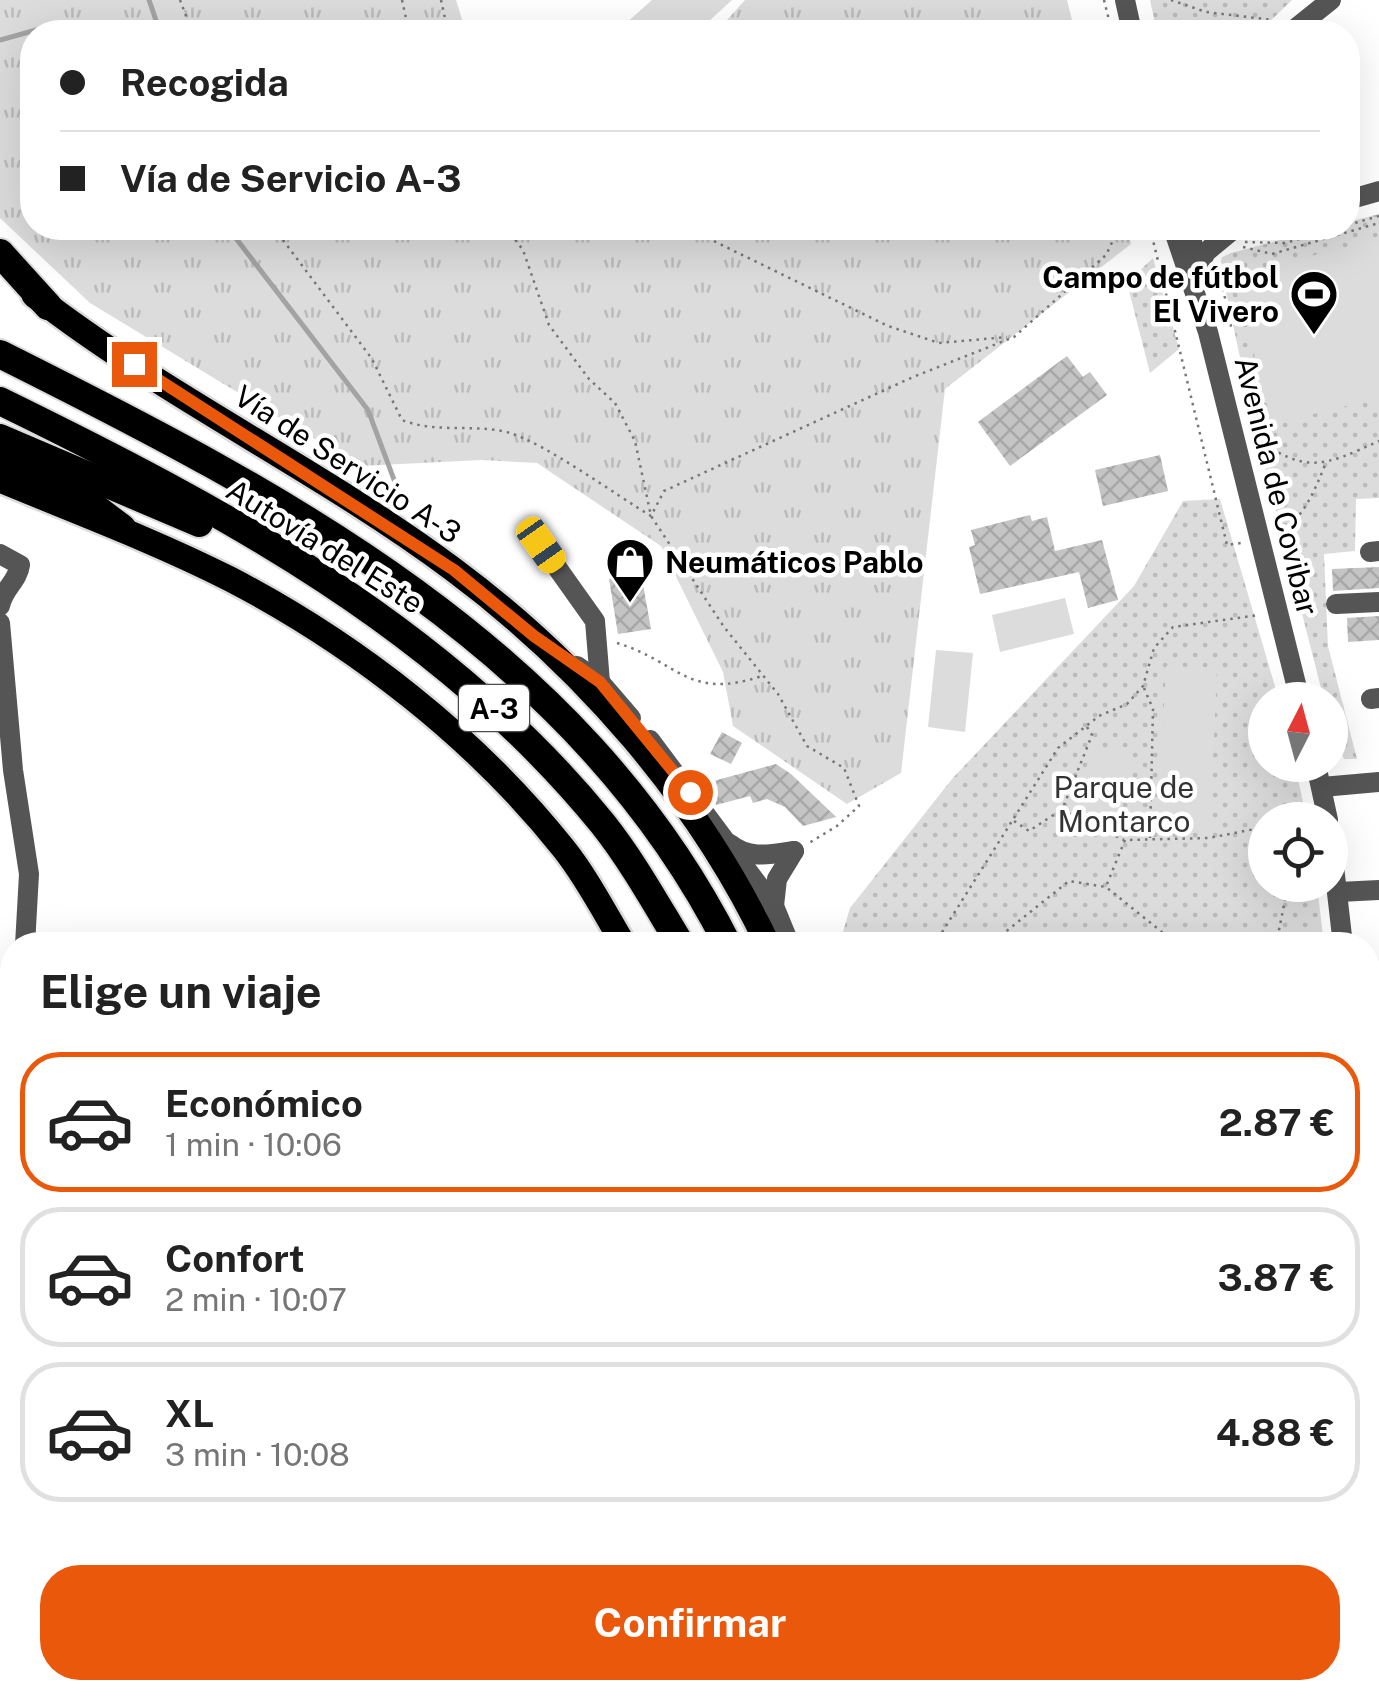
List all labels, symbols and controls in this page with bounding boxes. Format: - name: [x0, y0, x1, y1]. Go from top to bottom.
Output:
- text: Recogida: [120, 60, 289, 105]
- text: Vía de Servicio A-3: [120, 156, 461, 201]
- place label: Campo de fútbol El Vivero: [1042, 259, 1279, 329]
- sports icon: Campo de fútbol El Vivero: [1288, 268, 1340, 336]
- route end: [112, 342, 157, 387]
- street label: Avenida de Covibar: [1227, 353, 1327, 619]
- street label: Vía de Servicio A-3: [228, 377, 468, 551]
- street label: Autovía del Este: [220, 471, 430, 621]
- car: [512, 512, 570, 578]
- shop icon: Neumáticos Pablo: [604, 536, 656, 604]
- place label: Neumáticos Pablo: [665, 544, 924, 580]
- north arrow: [1248, 682, 1348, 782]
- map controls: [1248, 682, 1348, 902]
- road number: A-3: [459, 685, 529, 731]
- park label: Parque de Montarco: [1054, 769, 1194, 839]
- route start: [668, 770, 713, 815]
- button: locate: [1248, 802, 1348, 902]
- text: Elige un viaje: [40, 965, 322, 1018]
- icon: car: [45, 1077, 135, 1167]
- text: Económico: [165, 1081, 363, 1126]
- text: 2.87 €: [1219, 1100, 1335, 1145]
- text: 1 min · 10:06: [165, 1126, 342, 1163]
- icon: car: [45, 1232, 135, 1322]
- text: Confort: [165, 1236, 305, 1281]
- text: 3.87 €: [1218, 1255, 1335, 1300]
- text: 2 min · 10:07: [165, 1281, 347, 1318]
- icon: car: [45, 1387, 135, 1477]
- text: XL: [165, 1391, 214, 1436]
- text: 4.88 €: [1216, 1410, 1335, 1455]
- text: 3 min · 10:08: [165, 1436, 350, 1473]
- button: Confirmar: [40, 1565, 1340, 1680]

